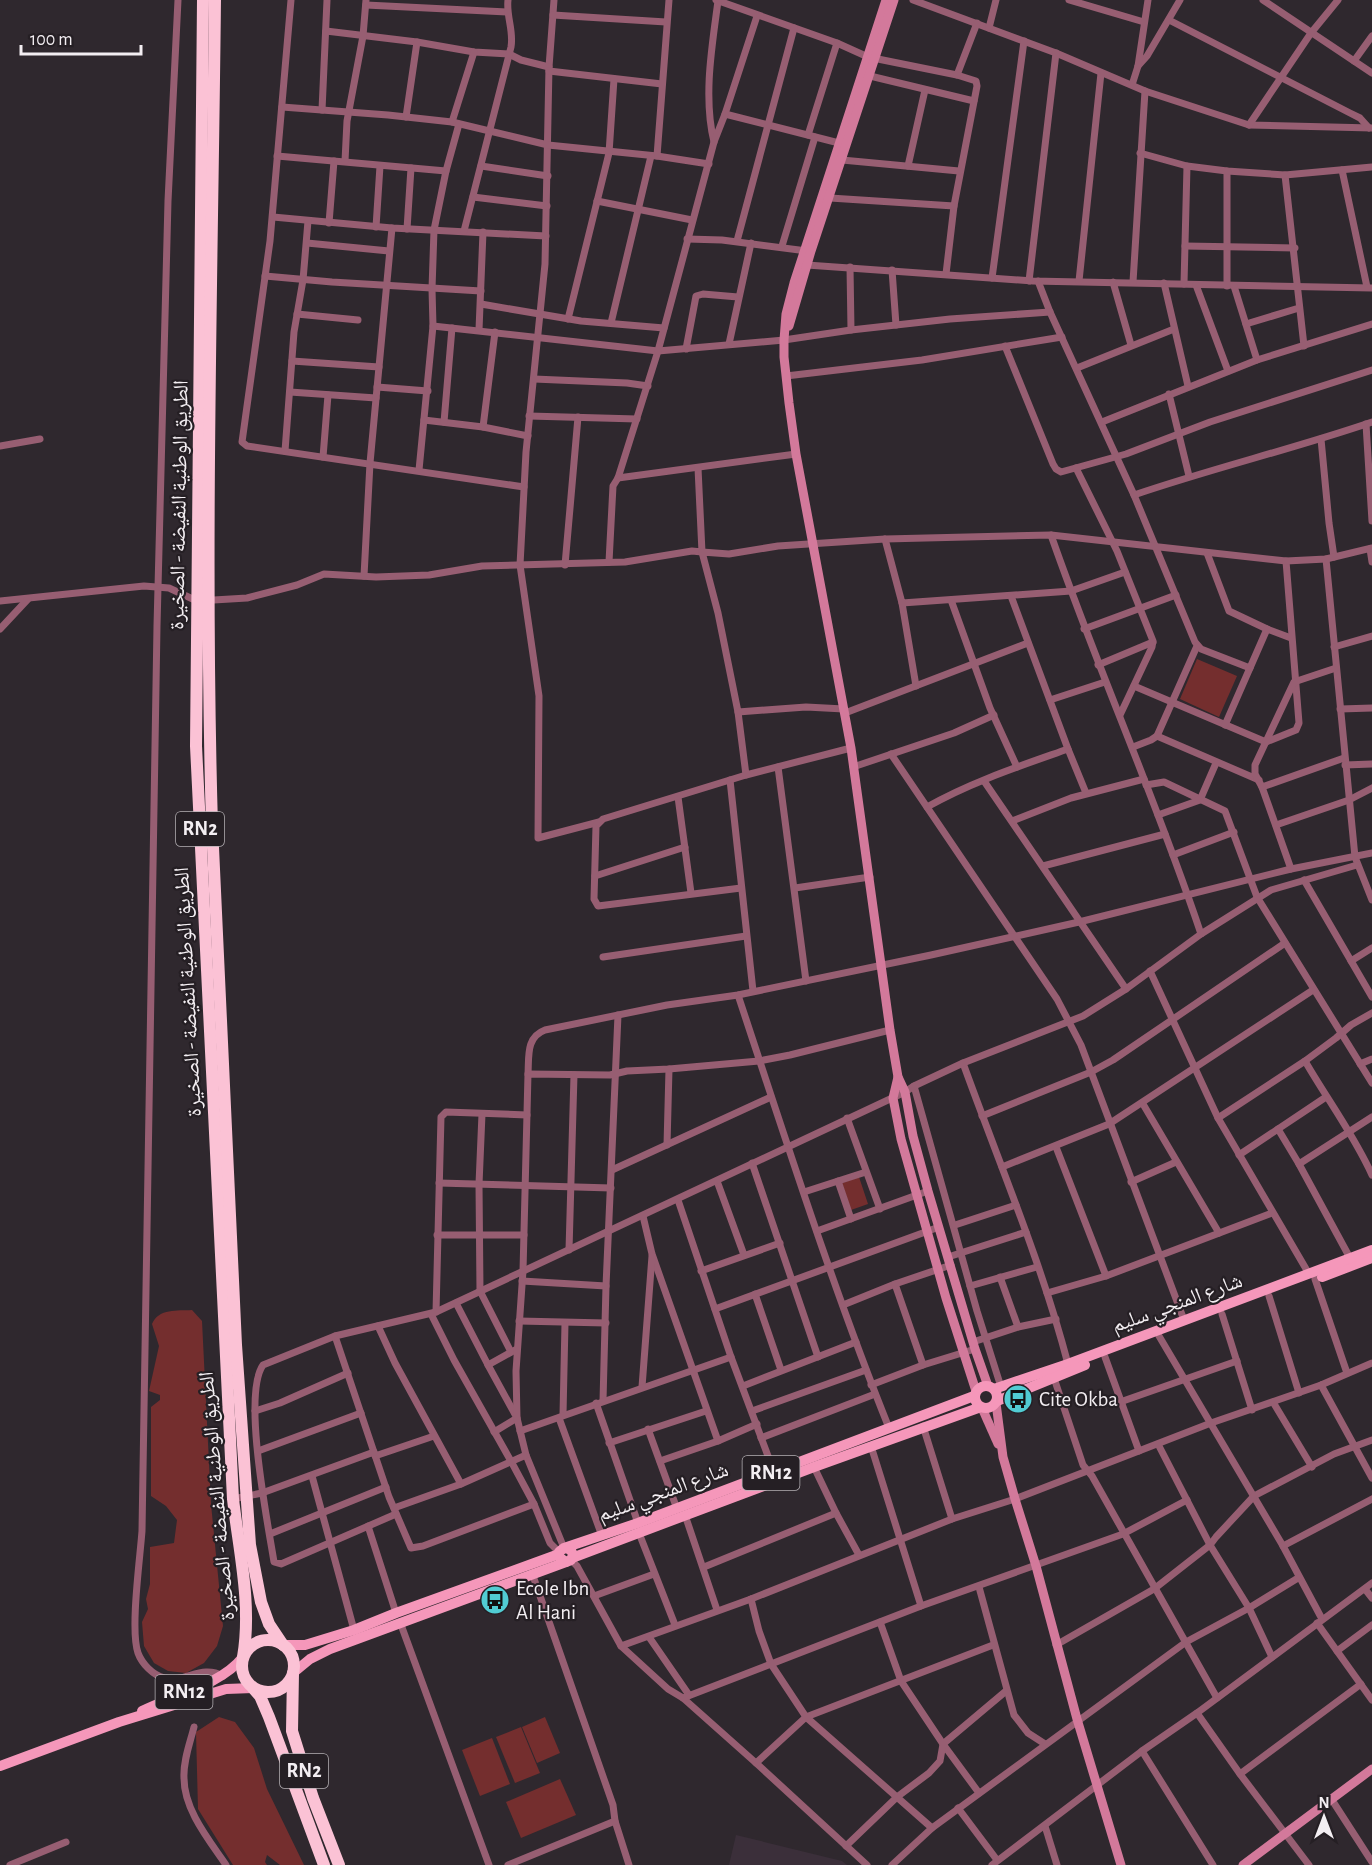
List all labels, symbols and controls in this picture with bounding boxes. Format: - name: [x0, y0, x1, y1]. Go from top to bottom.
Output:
- scale bar: [21, 18, 141, 56]
- text: 100 m: [30, 31, 73, 49]
- street label: الطريق الوطنية النفيضة - الصخيرة: [166, 380, 194, 630]
- road number: RN2: [176, 812, 224, 846]
- street label: الطريق الوطنية النفيضة - الصخيرة: [171, 867, 207, 1117]
- street label: شارع المنجي سليم: [1109, 1270, 1247, 1341]
- street label: الطريق الوطنية النفيضة - الصخيرة: [196, 1370, 240, 1621]
- bus stop icon: Cite Okba: [1002, 1383, 1034, 1415]
- place label: Cite Okba: [1039, 1389, 1118, 1410]
- road number: RN12: [742, 1456, 800, 1490]
- street label: شارع المنجي سليم: [595, 1459, 733, 1530]
- place label: Ecole Ibn Al Hani: [516, 1578, 589, 1623]
- bus stop icon: Ecole Ibn Al Hani: [479, 1584, 511, 1616]
- road number: RN12: [156, 1675, 213, 1709]
- road number: RN2: [280, 1754, 328, 1788]
- north arrow: [1294, 1787, 1354, 1847]
- text: N: [1318, 1795, 1330, 1811]

